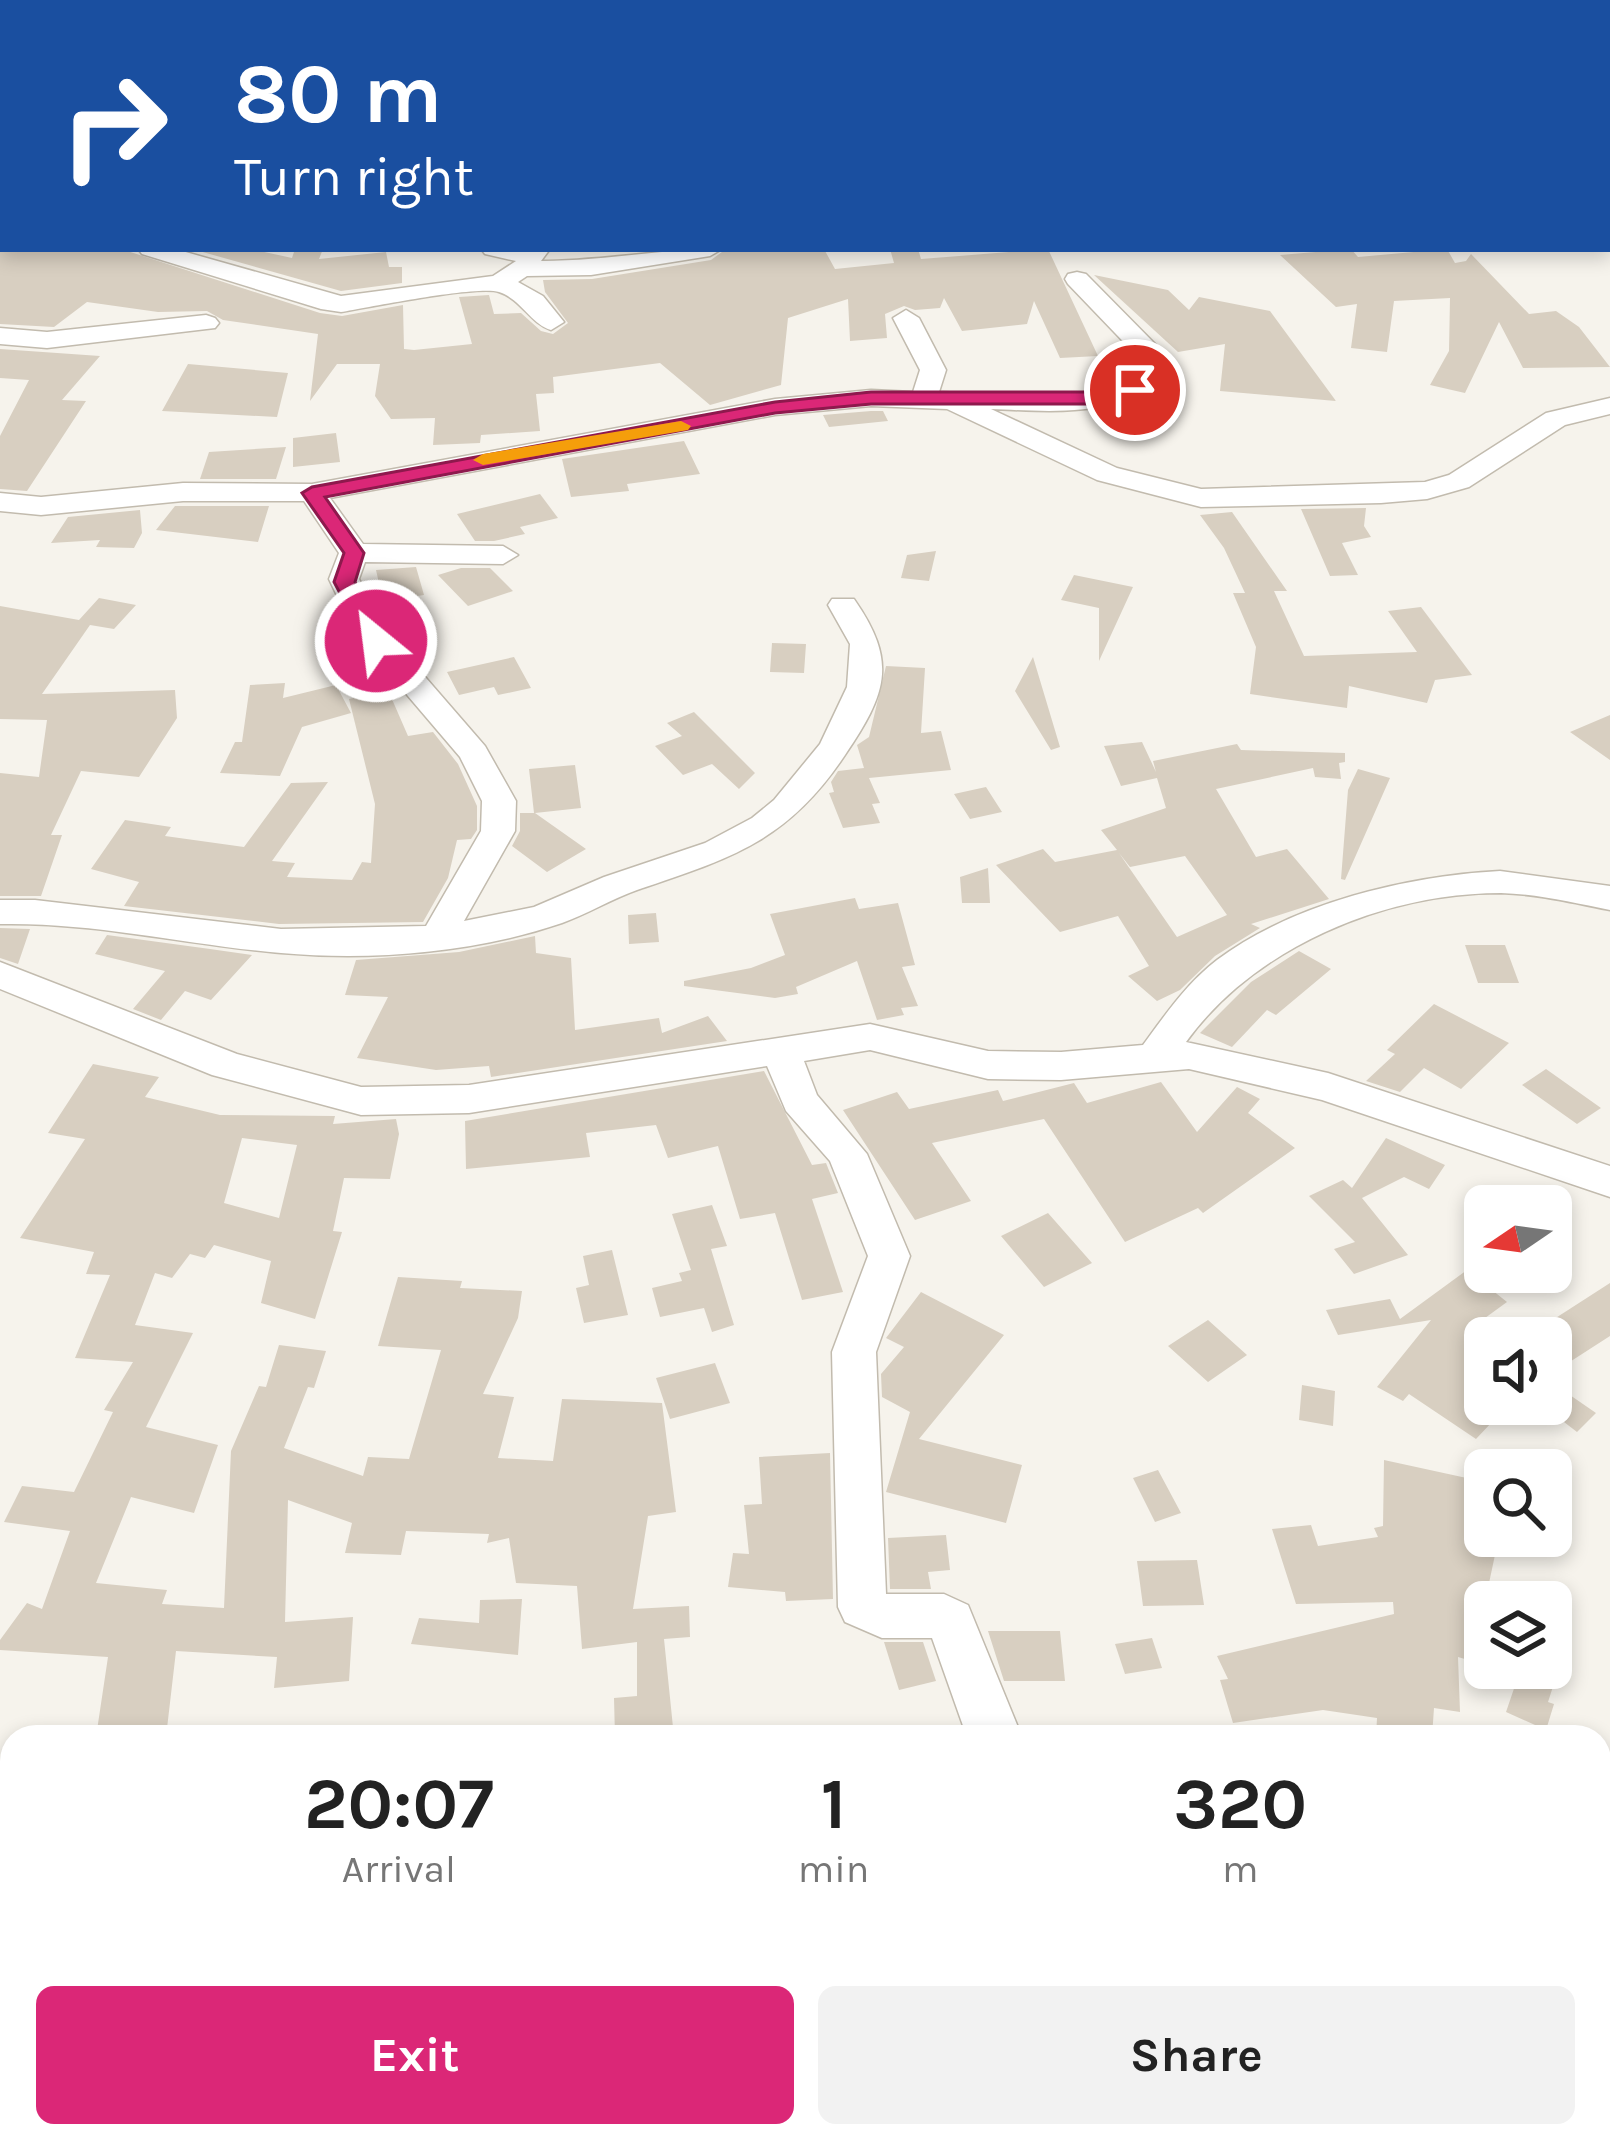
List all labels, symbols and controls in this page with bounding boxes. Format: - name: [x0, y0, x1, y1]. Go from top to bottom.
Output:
- text: 80 m: [234, 45, 442, 143]
- icon: right: [36, 48, 192, 204]
- text: Turn right: [234, 145, 474, 209]
- pin: [1084, 339, 1186, 441]
- icon: arrive: [1102, 357, 1168, 423]
- position arrow: [313, 578, 439, 704]
- north arrow: [1464, 1185, 1572, 1293]
- map controls: [1464, 1185, 1572, 1689]
- button: sound: [1464, 1317, 1572, 1425]
- button: search: [1464, 1449, 1572, 1557]
- button: layers: [1464, 1581, 1572, 1689]
- text: 20:07: [304, 1762, 494, 1846]
- text: 1: [821, 1762, 846, 1846]
- text: 320: [1173, 1762, 1307, 1846]
- text: Arrival: [342, 1846, 456, 1892]
- text: min: [798, 1846, 869, 1892]
- text: m: [1222, 1846, 1258, 1892]
- button: Exit: [36, 1986, 794, 2124]
- button: Share: [818, 1986, 1575, 2124]

